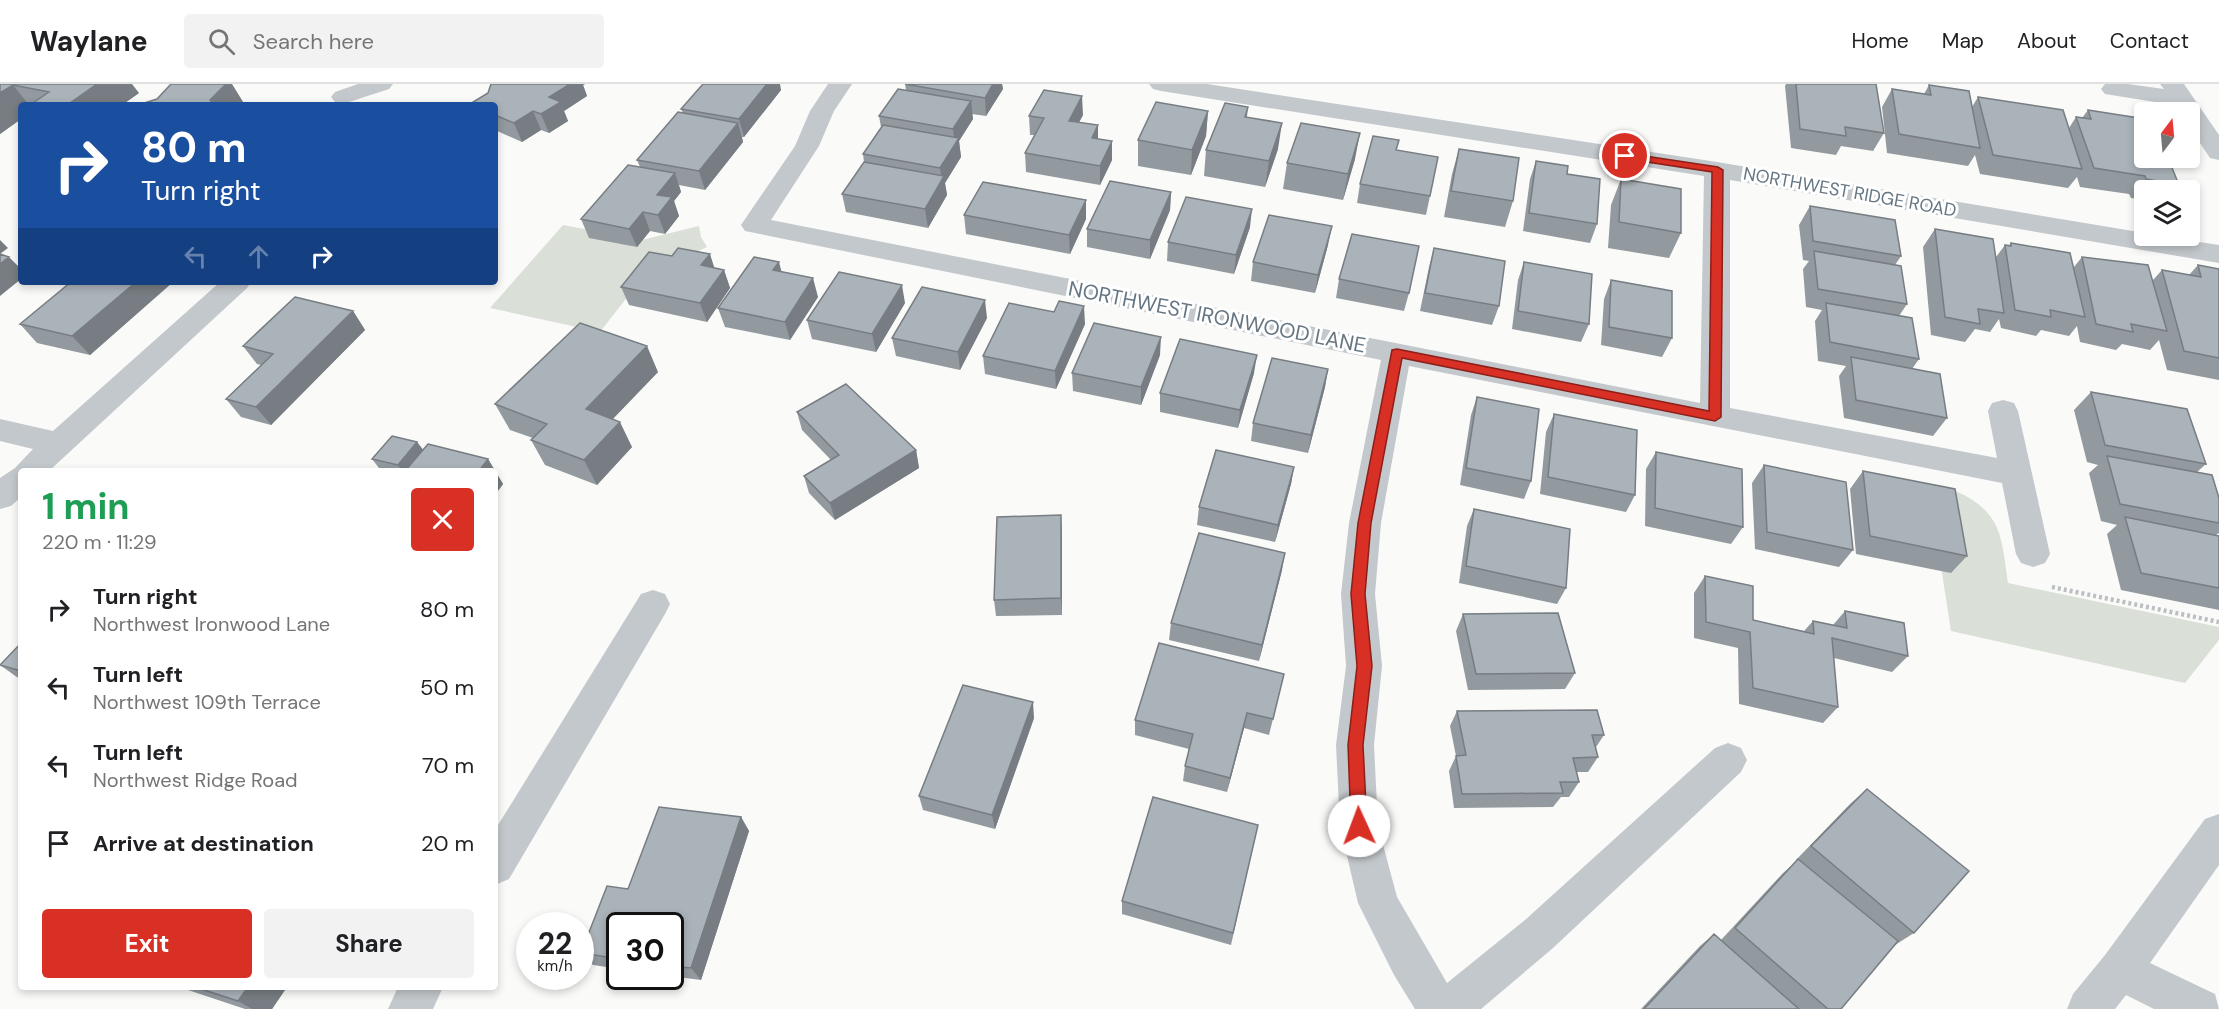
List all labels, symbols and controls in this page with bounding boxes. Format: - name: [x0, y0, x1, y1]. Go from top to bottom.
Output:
- search box: [184, 14, 604, 68]
- text: Waylane: [30, 23, 148, 60]
- icon: search: [205, 25, 238, 58]
- text: Search here: [253, 27, 374, 56]
- text: Home: [1851, 27, 1909, 55]
- text: Map: [1942, 27, 1984, 55]
- text: About: [2017, 27, 2077, 55]
- text: Contact: [2110, 27, 2189, 55]
- north arrow: [2134, 102, 2200, 168]
- map controls: [2134, 102, 2200, 246]
- text: 80 m: [141, 120, 247, 175]
- icon: right: [42, 126, 120, 204]
- pin: [1599, 130, 1650, 181]
- icon: arrive: [1608, 139, 1641, 172]
- street label: NORTHWEST RIDGE ROAD: [1742, 161, 1958, 223]
- text: Turn right: [141, 173, 261, 208]
- button: layers: [2134, 180, 2200, 246]
- icon: left: [179, 240, 212, 273]
- icon: ahead: [242, 240, 275, 273]
- icon: right: [305, 240, 338, 273]
- street label: NORTHWEST IRONWOOD LANE: [1066, 274, 1368, 360]
- text: 1 min: [42, 483, 130, 530]
- button: close: [411, 488, 474, 551]
- text: 220 m · 11:29: [42, 529, 157, 555]
- text: Turn right: [93, 582, 198, 611]
- icon: right: [42, 593, 75, 626]
- text: 80 m: [420, 595, 474, 624]
- text: Northwest Ironwood Lane: [93, 611, 330, 637]
- text: Turn left: [93, 660, 183, 689]
- icon: left: [42, 671, 75, 704]
- text: 50 m: [420, 673, 474, 702]
- text: Northwest 109th Terrace: [93, 689, 321, 715]
- text: Turn left: [93, 738, 183, 767]
- icon: left: [42, 749, 75, 782]
- text: 70 m: [422, 751, 474, 780]
- text: Northwest Ridge Road: [93, 767, 298, 793]
- position arrow: [1327, 794, 1391, 858]
- icon: arrive: [42, 827, 75, 860]
- text: Arrive at destination: [93, 829, 314, 858]
- text: 20 m: [421, 829, 474, 858]
- button: Exit: [42, 909, 252, 978]
- button: Share: [264, 909, 474, 978]
- speed limit sign: 30: [606, 912, 684, 990]
- text: 22: [538, 924, 572, 963]
- text: km/h: [537, 956, 573, 976]

